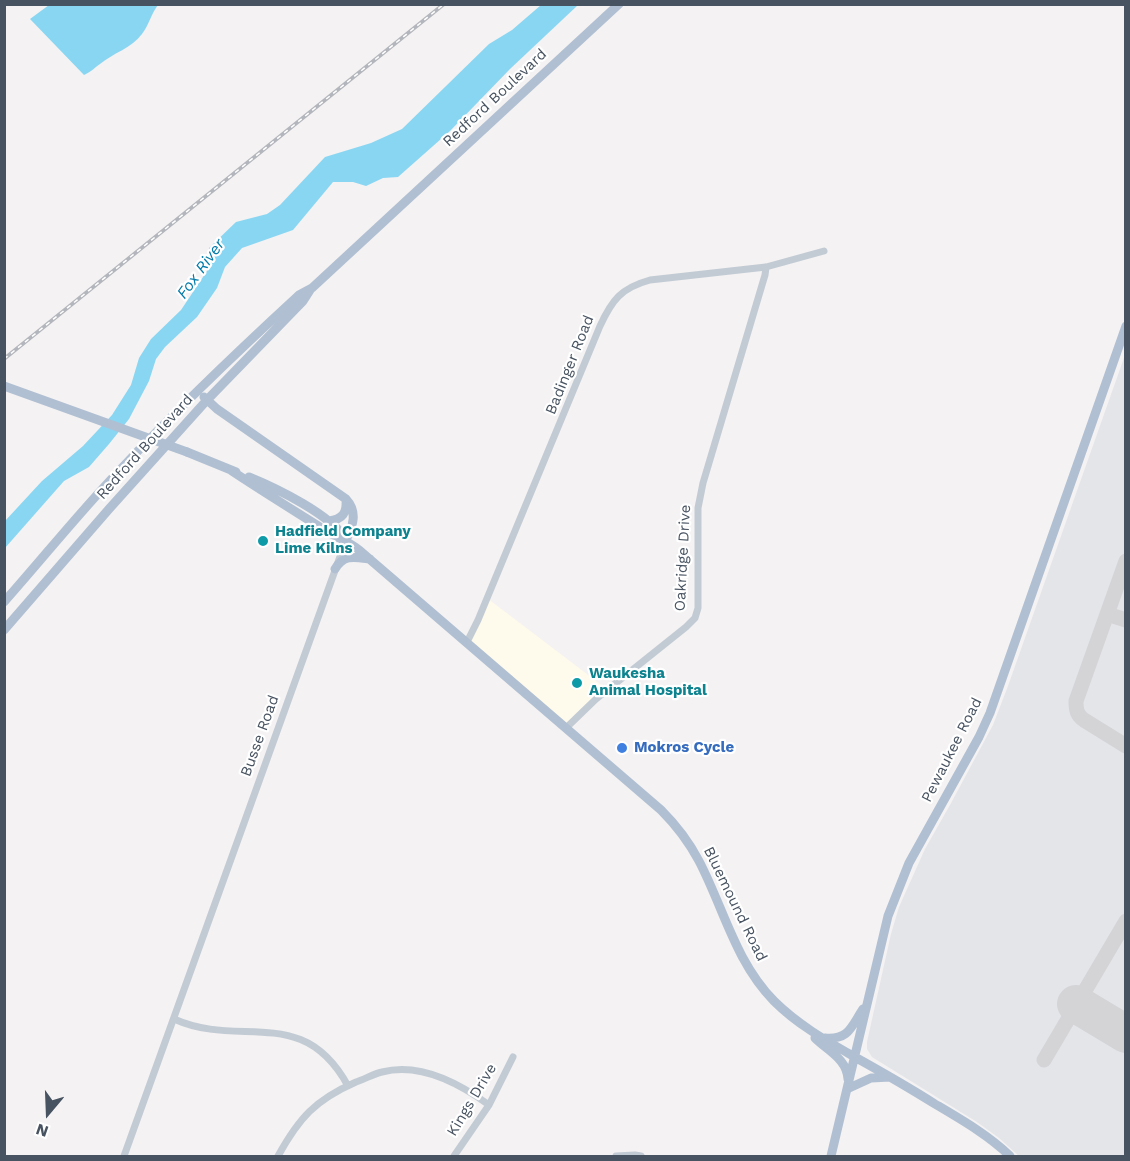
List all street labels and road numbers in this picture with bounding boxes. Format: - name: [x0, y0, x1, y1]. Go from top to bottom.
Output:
- street label: Redford Boulevard: [439, 45, 551, 151]
- street label: Badinger Road: [542, 313, 598, 417]
- street label: Redford Boulevard: [93, 391, 197, 503]
- street label: Oakridge Drive: [671, 504, 695, 612]
- street label: Busse Road: [237, 693, 283, 779]
- street label: Pewaukee Road: [918, 695, 986, 805]
- street label: Bluemound Road: [699, 844, 771, 964]
- street label: Kings Drive: [443, 1060, 501, 1140]

